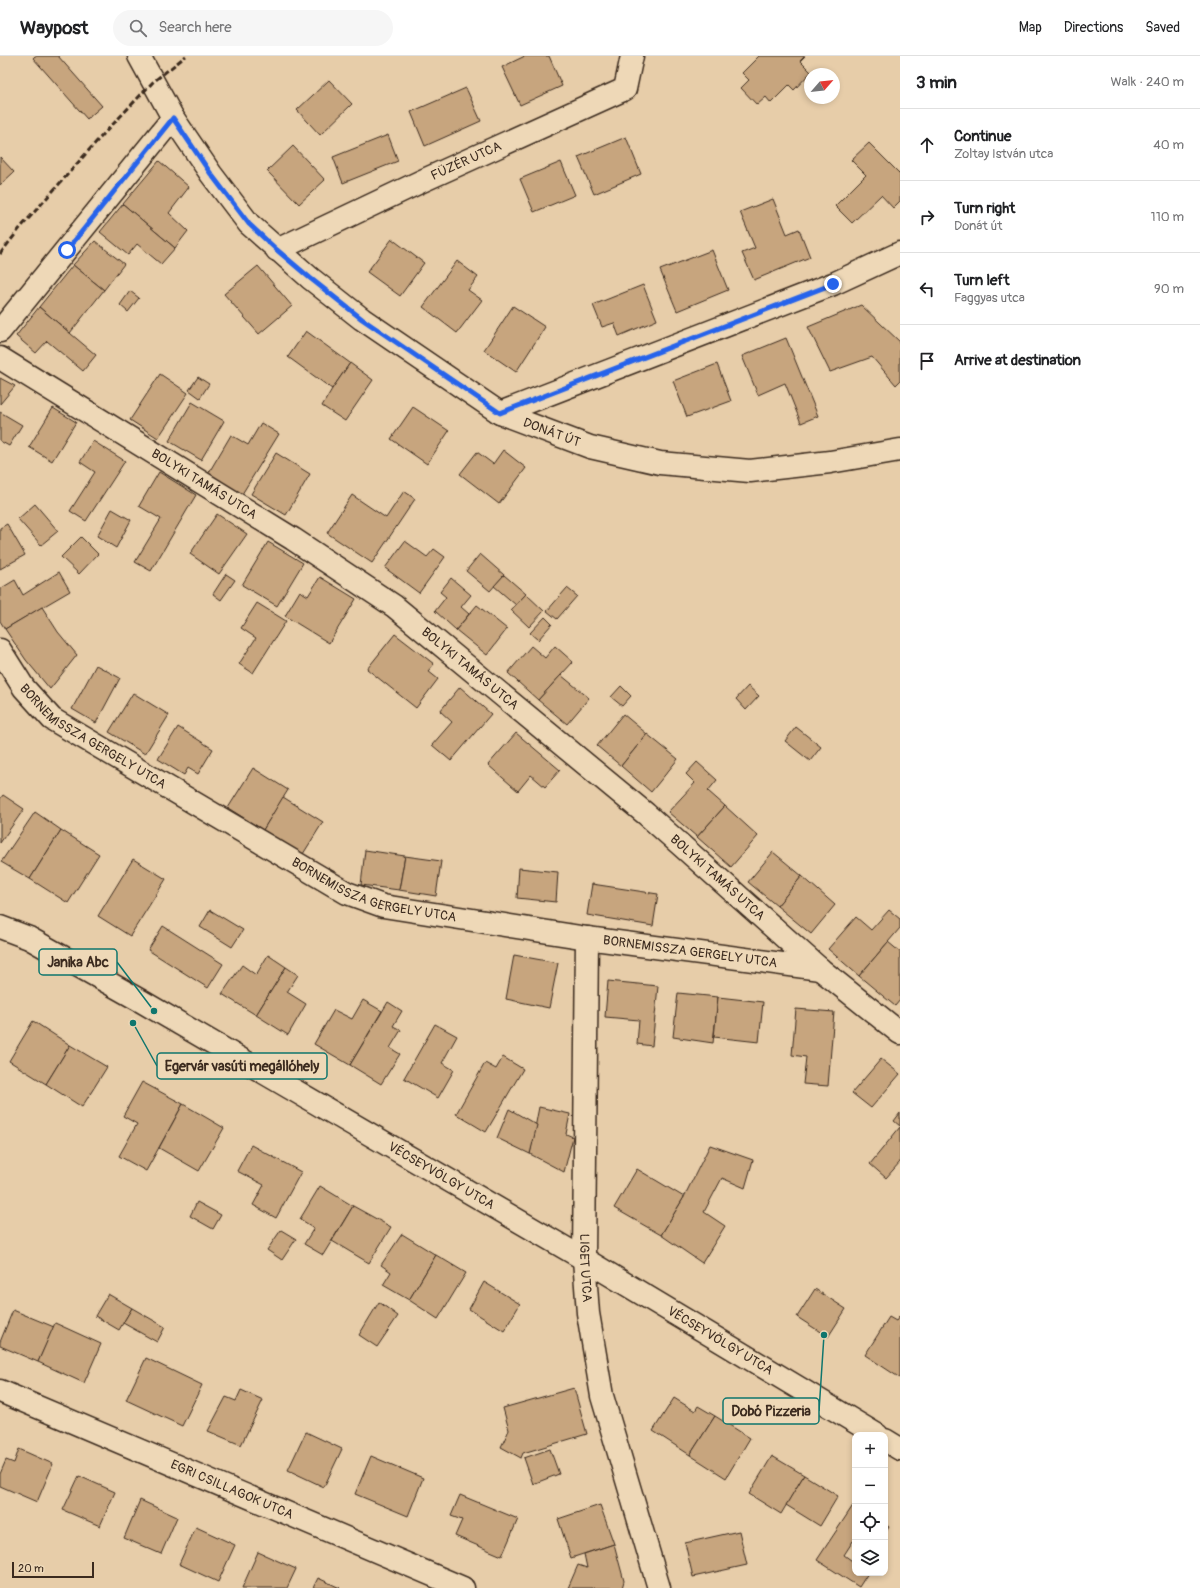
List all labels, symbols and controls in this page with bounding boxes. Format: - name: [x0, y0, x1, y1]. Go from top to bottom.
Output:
- search box: [113, 10, 393, 46]
- text: Waypost: [20, 16, 89, 40]
- icon: search: [127, 17, 149, 39]
- text: Search here: [159, 18, 232, 37]
- text: Map: [1019, 19, 1042, 36]
- text: Directions: [1064, 19, 1123, 36]
- text: Saved: [1145, 19, 1180, 36]
- north arrow: [804, 68, 840, 104]
- text: 3 min: [916, 72, 957, 93]
- text: Walk · 240 m: [1110, 74, 1184, 90]
- text: Continue: [954, 127, 1012, 146]
- icon: ahead: [916, 134, 938, 156]
- text: 40 m: [1153, 137, 1184, 153]
- street label: FÜZÉR UTCA: [428, 138, 504, 184]
- text: Zoltay István utca: [954, 146, 1053, 162]
- text: Turn right: [954, 199, 1015, 218]
- icon: right: [916, 206, 938, 228]
- text: 110 m: [1151, 209, 1184, 225]
- text: Donát út: [954, 218, 1002, 234]
- route start: [58, 241, 76, 259]
- text: Turn left: [954, 271, 1010, 290]
- route end: [824, 275, 842, 293]
- icon: left: [916, 278, 938, 300]
- text: 90 m: [1154, 281, 1184, 297]
- text: Faggyas utca: [954, 290, 1025, 306]
- icon: arrive: [916, 350, 938, 372]
- text: Arrive at destination: [954, 351, 1081, 370]
- street label: DONÁT ÚT: [521, 414, 582, 451]
- street label: BOLYKI TAMÁS UTCA: [149, 446, 260, 523]
- street label: BOLYKI TAMÁS UTCA: [418, 624, 522, 714]
- street label: BORNEMISSZA GERGELY UTCA: [16, 681, 169, 793]
- street label: BOLYKI TAMÁS UTCA: [667, 831, 768, 924]
- street label: BORNEMISSZA GERGELY UTCA: [289, 854, 458, 925]
- street label: BORNEMISSZA GERGELY UTCA: [602, 932, 779, 971]
- callout: Janika Abc: [39, 949, 117, 975]
- text: Janika Abc: [47, 954, 109, 971]
- callout: Egervár vasúti megállóhely: [157, 1053, 327, 1079]
- text: Egervár vasúti megállóhely: [165, 1058, 319, 1075]
- street label: VÉCSEYVÖLGY UTCA: [385, 1139, 498, 1213]
- street label: LIGET UTCA: [576, 1234, 595, 1303]
- street label: VÉCSEYVÖLGY UTCA: [664, 1303, 776, 1379]
- callout: Dobó Pizzeria: [723, 1398, 819, 1424]
- text: Dobó Pizzeria: [731, 1403, 811, 1420]
- map controls: [852, 1432, 888, 1576]
- button: +: [852, 1432, 888, 1468]
- street label: EGRI CSILLAGOK UTCA: [168, 1457, 296, 1523]
- button: −: [852, 1468, 888, 1504]
- button: locate: [852, 1504, 888, 1540]
- button: layers: [852, 1540, 888, 1576]
- scale bar: [12, 1560, 94, 1579]
- text: 20 m: [18, 1562, 44, 1575]

